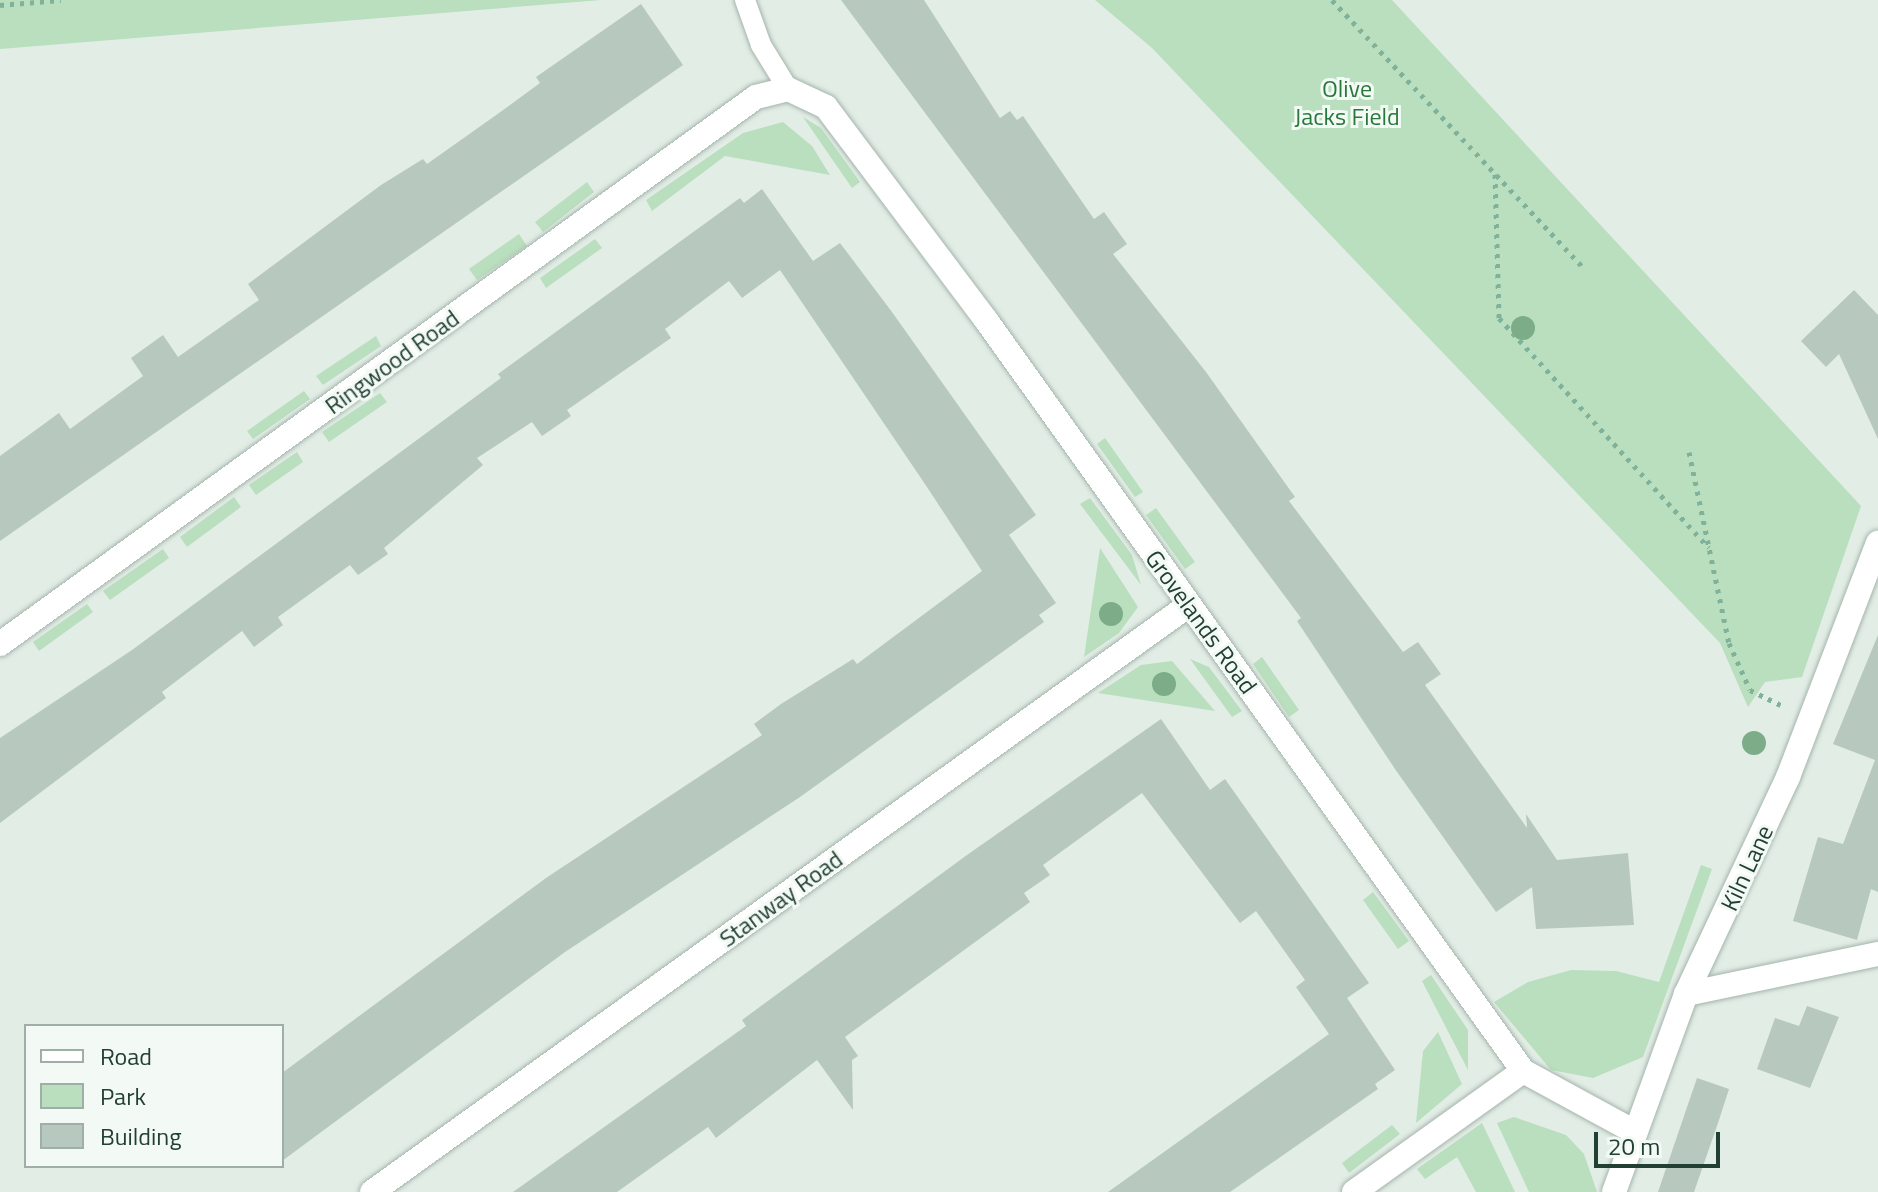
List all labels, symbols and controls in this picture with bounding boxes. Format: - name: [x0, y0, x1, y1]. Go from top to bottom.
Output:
- park label: Olive Jacks Field: [1294, 75, 1400, 131]
- street label: Ringwood Road: [319, 304, 465, 420]
- street label: Grovelands Road: [1139, 545, 1263, 699]
- street label: Kiln Lane: [1715, 821, 1779, 915]
- street label: Stanway Road: [714, 845, 848, 953]
- legend: [24, 1024, 284, 1168]
- text: Road: [100, 1038, 152, 1074]
- text: Park: [100, 1078, 146, 1114]
- scale bar: [1598, 1116, 1724, 1166]
- text: Building: [100, 1118, 182, 1154]
- text: 20 m: [1608, 1128, 1660, 1164]

